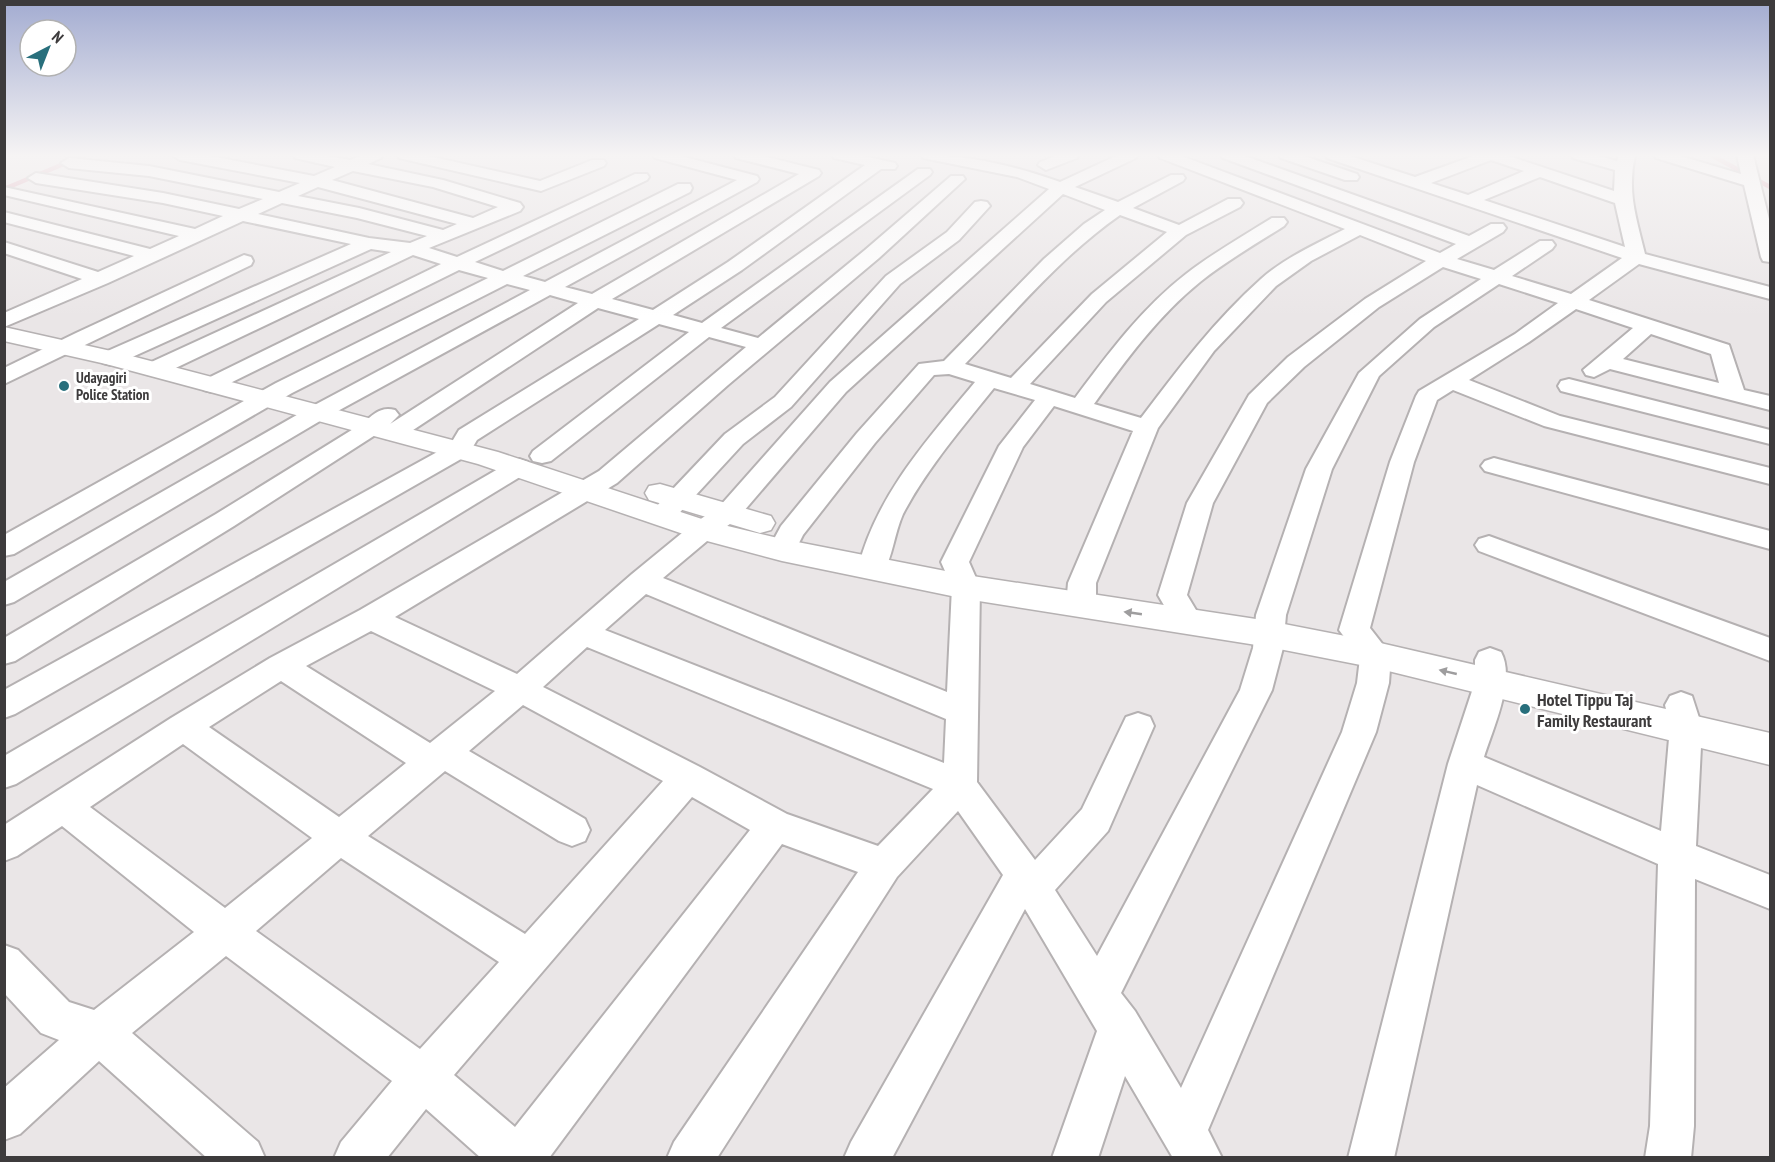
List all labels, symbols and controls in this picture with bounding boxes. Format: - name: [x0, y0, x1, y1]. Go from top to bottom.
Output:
- north arrow: [18, 18, 78, 78]
- text: N: [48, 27, 68, 47]
- place label: Udayagiri Police Station: [76, 368, 150, 404]
- marker: Udayagiri Police Station: [57, 379, 71, 393]
- one-way arrow: [1123, 608, 1142, 617]
- one-way arrow: [1439, 667, 1457, 677]
- place label: Hotel Tippu Taj Family Restaurant: [1537, 688, 1653, 732]
- marker: Hotel Tippu Taj Family Restaurant: [1518, 702, 1532, 716]

